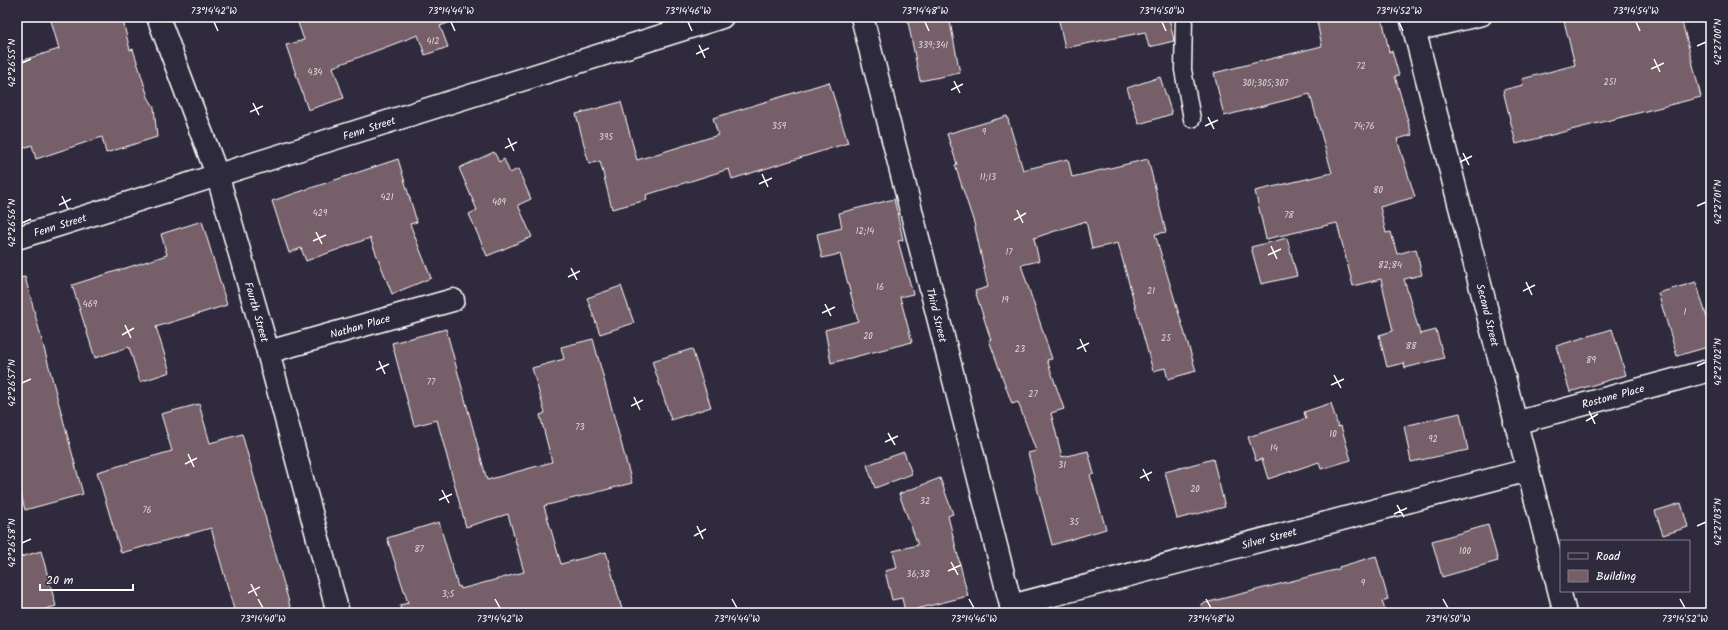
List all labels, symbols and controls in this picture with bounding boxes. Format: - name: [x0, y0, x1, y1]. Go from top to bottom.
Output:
- text: 73°14'42"W: [191, 3, 237, 19]
- text: 73°14'44"W: [428, 3, 474, 19]
- text: 73°14'46"W: [665, 3, 711, 19]
- text: 73°14'48"W: [902, 3, 948, 19]
- text: 73°14'50"W: [1139, 3, 1185, 19]
- text: 73°14'52"W: [1376, 3, 1422, 19]
- text: 73°14'54"W: [1613, 3, 1659, 19]
- text: 42°27'00"N: [1710, 18, 1726, 65]
- house number: 412: [426, 34, 440, 49]
- house number: 339;341: [918, 38, 948, 53]
- text: 42°26'55"N: [4, 39, 20, 87]
- house number: 72: [1356, 59, 1366, 74]
- house number: 434: [307, 65, 323, 80]
- house number: 251: [1604, 75, 1617, 90]
- house number: 301;305;307: [1242, 76, 1289, 91]
- street label: Fenn Street: [340, 112, 399, 146]
- house number: 359: [772, 119, 787, 134]
- house number: 74;76: [1353, 119, 1375, 134]
- house number: 9: [982, 125, 987, 140]
- house number: 395: [599, 130, 614, 145]
- house number: 11;13: [980, 170, 996, 185]
- text: 42°27'01"N: [1710, 179, 1726, 224]
- house number: 80: [1373, 183, 1383, 198]
- house number: 421: [380, 190, 394, 205]
- house number: 409: [492, 195, 507, 210]
- text: 42°26'56"N: [4, 199, 20, 247]
- house number: 429: [313, 206, 328, 221]
- house number: 78: [1284, 208, 1294, 223]
- street label: Fenn Street: [31, 209, 90, 243]
- house number: 12;14: [856, 224, 874, 239]
- house number: 17: [1006, 245, 1013, 260]
- house number: 82;84: [1378, 258, 1402, 273]
- street label: Fourth Street: [239, 280, 273, 345]
- house number: 16: [876, 280, 884, 295]
- street label: Second Street: [1471, 282, 1504, 349]
- house number: 21: [1147, 284, 1155, 299]
- street label: Third Street: [921, 286, 952, 345]
- house number: 19: [1001, 293, 1009, 308]
- house number: 469: [83, 297, 98, 312]
- house number: 1: [1684, 305, 1687, 320]
- street label: Nathan Place: [328, 310, 393, 344]
- house number: 20: [863, 329, 873, 344]
- house number: 25: [1161, 331, 1172, 346]
- text: 42°27'02"N: [1710, 338, 1726, 386]
- house number: 88: [1406, 339, 1417, 354]
- house number: 23: [1015, 342, 1025, 357]
- house number: 89: [1586, 353, 1597, 368]
- text: 42°26'57"N: [4, 359, 20, 407]
- house number: 77: [427, 375, 436, 390]
- street label: Rostone Place: [1580, 380, 1647, 414]
- house number: 27: [1028, 387, 1039, 402]
- house number: 73: [575, 420, 585, 435]
- house number: 10: [1329, 427, 1337, 442]
- house number: 92: [1428, 432, 1438, 447]
- house number: 14: [1270, 441, 1278, 456]
- house number: 31: [1058, 458, 1066, 473]
- house number: 20: [1190, 482, 1200, 497]
- house number: 32: [920, 494, 930, 509]
- text: 42°27'03"N: [1710, 498, 1726, 546]
- house number: 76: [142, 503, 152, 518]
- house number: 35: [1069, 515, 1080, 530]
- text: 42°26'58"N: [4, 518, 20, 568]
- street label: Silver Street: [1240, 523, 1300, 555]
- legend: [1560, 540, 1690, 592]
- house number: 87: [414, 542, 425, 557]
- house number: 100: [1459, 544, 1471, 559]
- text: Road: [1596, 547, 1621, 566]
- scale bar: [40, 566, 133, 592]
- house number: 36;38: [906, 567, 930, 582]
- text: Building: [1596, 567, 1636, 586]
- text: 20 m: [46, 571, 74, 590]
- house number: 9: [1361, 576, 1366, 591]
- house number: 3;5: [442, 587, 456, 602]
- text: 73°14'40"W: [240, 611, 286, 627]
- text: 73°14'42"W: [477, 611, 523, 627]
- text: 73°14'44"W: [714, 611, 760, 627]
- text: 73°14'46"W: [951, 611, 997, 627]
- text: 73°14'48"W: [1188, 611, 1234, 627]
- text: 73°14'50"W: [1425, 611, 1471, 627]
- text: 73°14'52"W: [1662, 611, 1708, 627]

